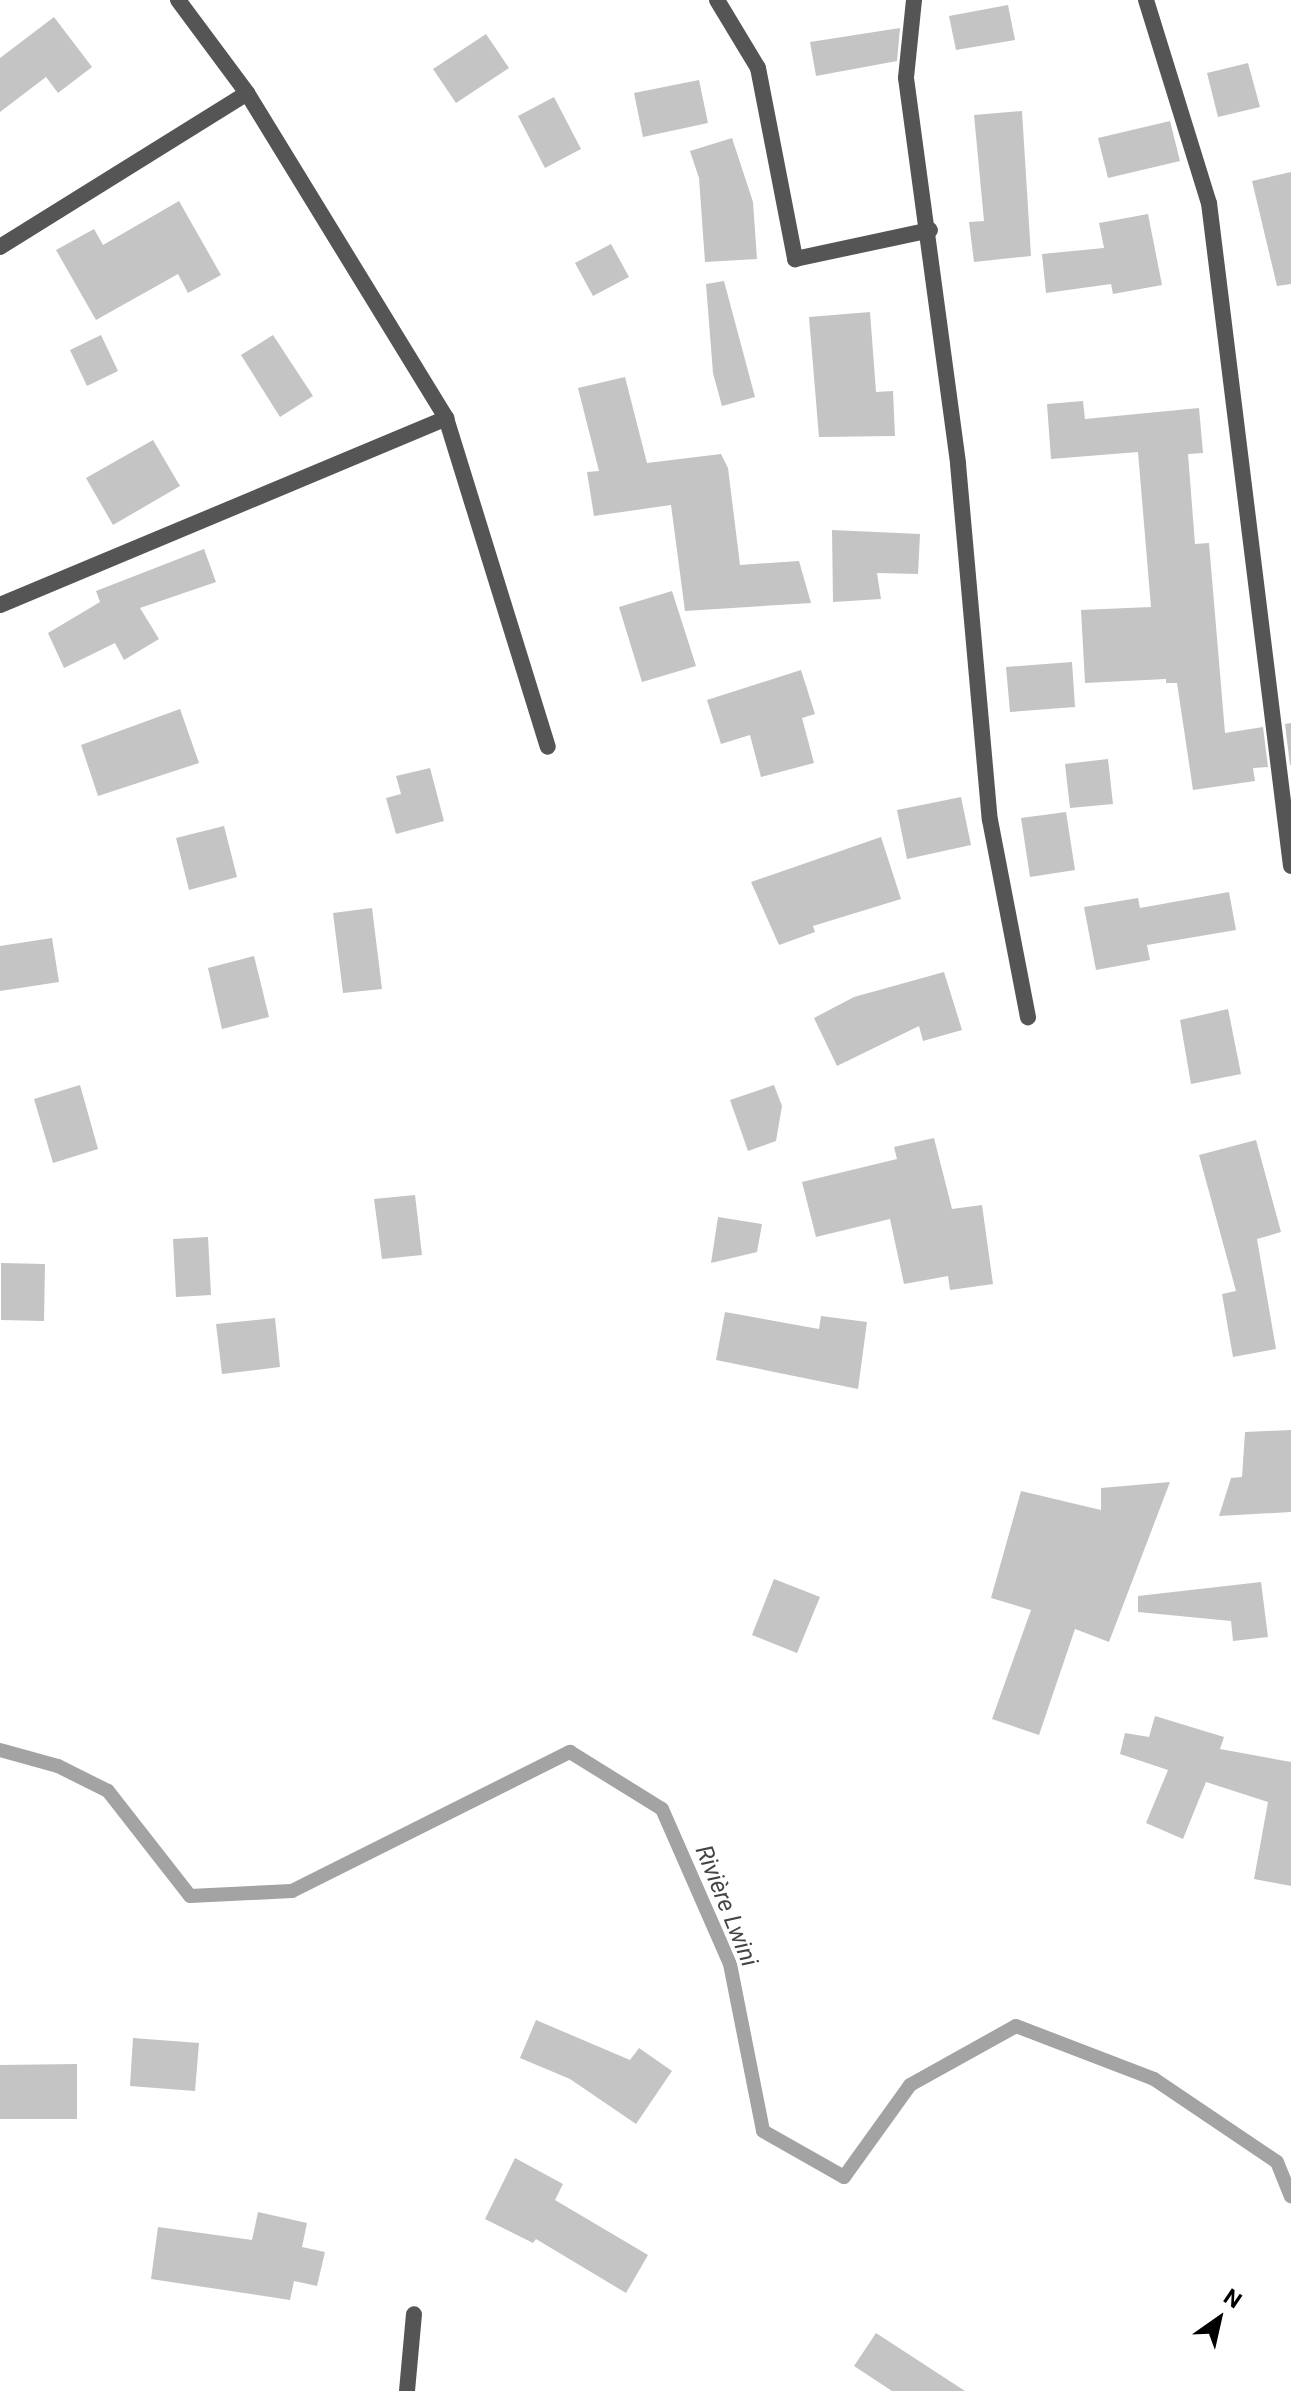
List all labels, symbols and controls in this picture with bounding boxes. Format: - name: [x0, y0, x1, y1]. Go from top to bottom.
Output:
- water label: Rivière Lwini: [689, 1841, 763, 1971]
- north arrow: [1179, 2279, 1259, 2359]
- text: N: [1219, 2284, 1246, 2313]

